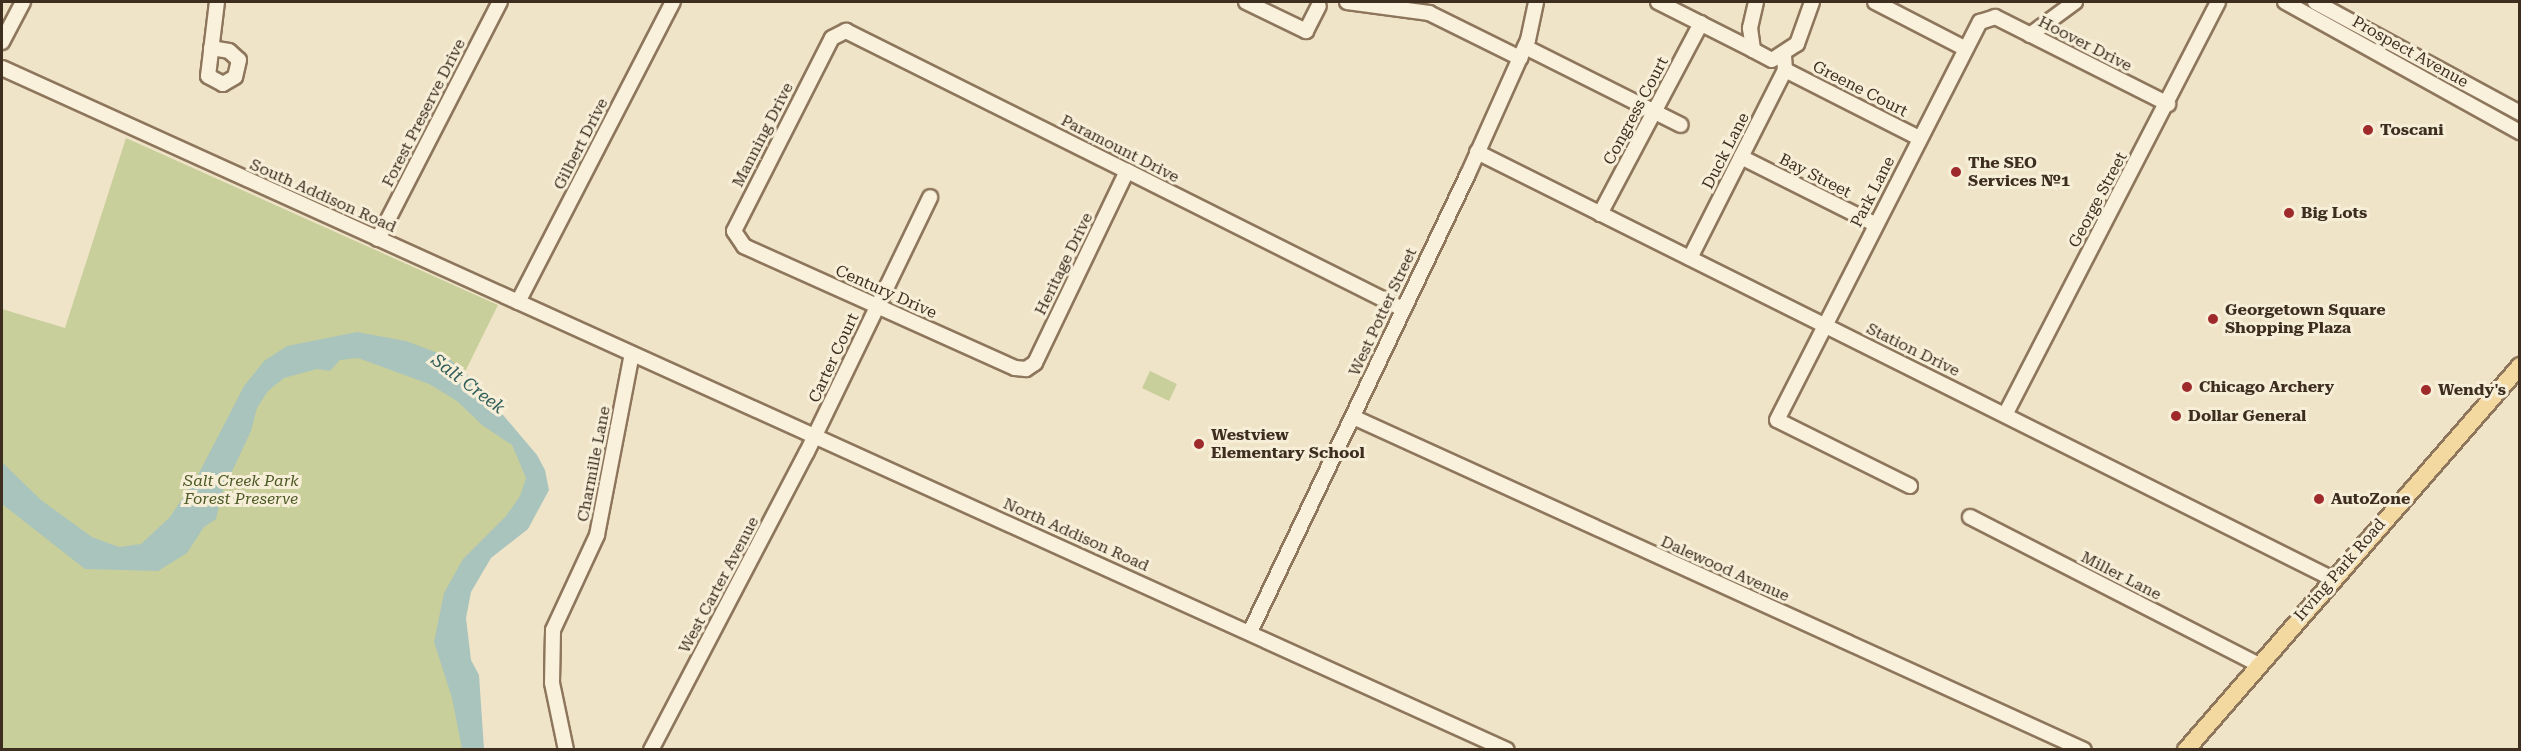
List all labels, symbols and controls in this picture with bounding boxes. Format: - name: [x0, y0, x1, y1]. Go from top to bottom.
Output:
- street label: Hoover Drive: [2035, 12, 2135, 76]
- street label: Prospect Avenue: [2349, 12, 2471, 92]
- street label: Forest Preserve Drive: [378, 36, 470, 190]
- street label: Congress Court: [1600, 54, 1672, 168]
- street label: Greene Court: [1809, 57, 1911, 121]
- street label: Manning Drive: [728, 80, 798, 190]
- street label: Gilbert Drive: [550, 95, 612, 193]
- street label: Duck Lane: [1699, 110, 1753, 192]
- street label: Paramount Drive: [1058, 111, 1182, 187]
- place label: Toscani: [2380, 120, 2444, 140]
- marker: Toscani: [2361, 123, 2375, 137]
- street label: George Street: [2065, 149, 2131, 251]
- street label: Bay Street: [1776, 150, 1854, 202]
- street label: Park Lane: [1847, 153, 1899, 231]
- place label: The SEO Services №1: [1968, 153, 2070, 191]
- street label: South Addison Road: [247, 155, 399, 237]
- marker: The SEO Services №1: [1949, 165, 1963, 179]
- place label: Big Lots: [2301, 203, 2367, 223]
- marker: Big Lots: [2282, 206, 2296, 220]
- street label: Heritage Drive: [1031, 210, 1097, 318]
- street label: West Potter Street: [1345, 245, 1421, 379]
- street label: Century Drive: [832, 261, 940, 323]
- place label: Georgetown Square Shopping Plaza: [2225, 300, 2386, 338]
- street label: Carter Court: [805, 310, 863, 406]
- marker: Georgetown Square Shopping Plaza: [2206, 312, 2220, 326]
- street label: Station Drive: [1863, 319, 1963, 381]
- water label: Salt Creek: [427, 349, 509, 419]
- place label: Chicago Archery: [2199, 377, 2334, 397]
- marker: Chicago Archery: [2180, 380, 2194, 394]
- place label: Wendy's: [2438, 380, 2506, 400]
- marker: Wendy's: [2419, 383, 2433, 397]
- street label: Charmille Lane: [573, 405, 615, 523]
- place label: Dollar General: [2188, 406, 2306, 426]
- marker: Dollar General: [2169, 409, 2183, 423]
- place label: Westview Elementary School: [1211, 425, 1365, 463]
- marker: Westview Elementary School: [1192, 437, 1206, 451]
- park label: Salt Creek Park Forest Preserve: [183, 471, 299, 509]
- place label: AutoZone: [2331, 489, 2410, 509]
- marker: AutoZone: [2312, 492, 2326, 506]
- street label: North Addison Road: [1000, 494, 1152, 576]
- street label: West Carter Avenue: [675, 514, 763, 656]
- street label: Irving Park Road: [2290, 515, 2390, 625]
- street label: Dalewood Avenue: [1658, 532, 1792, 606]
- street label: Miller Lane: [2078, 548, 2164, 604]

